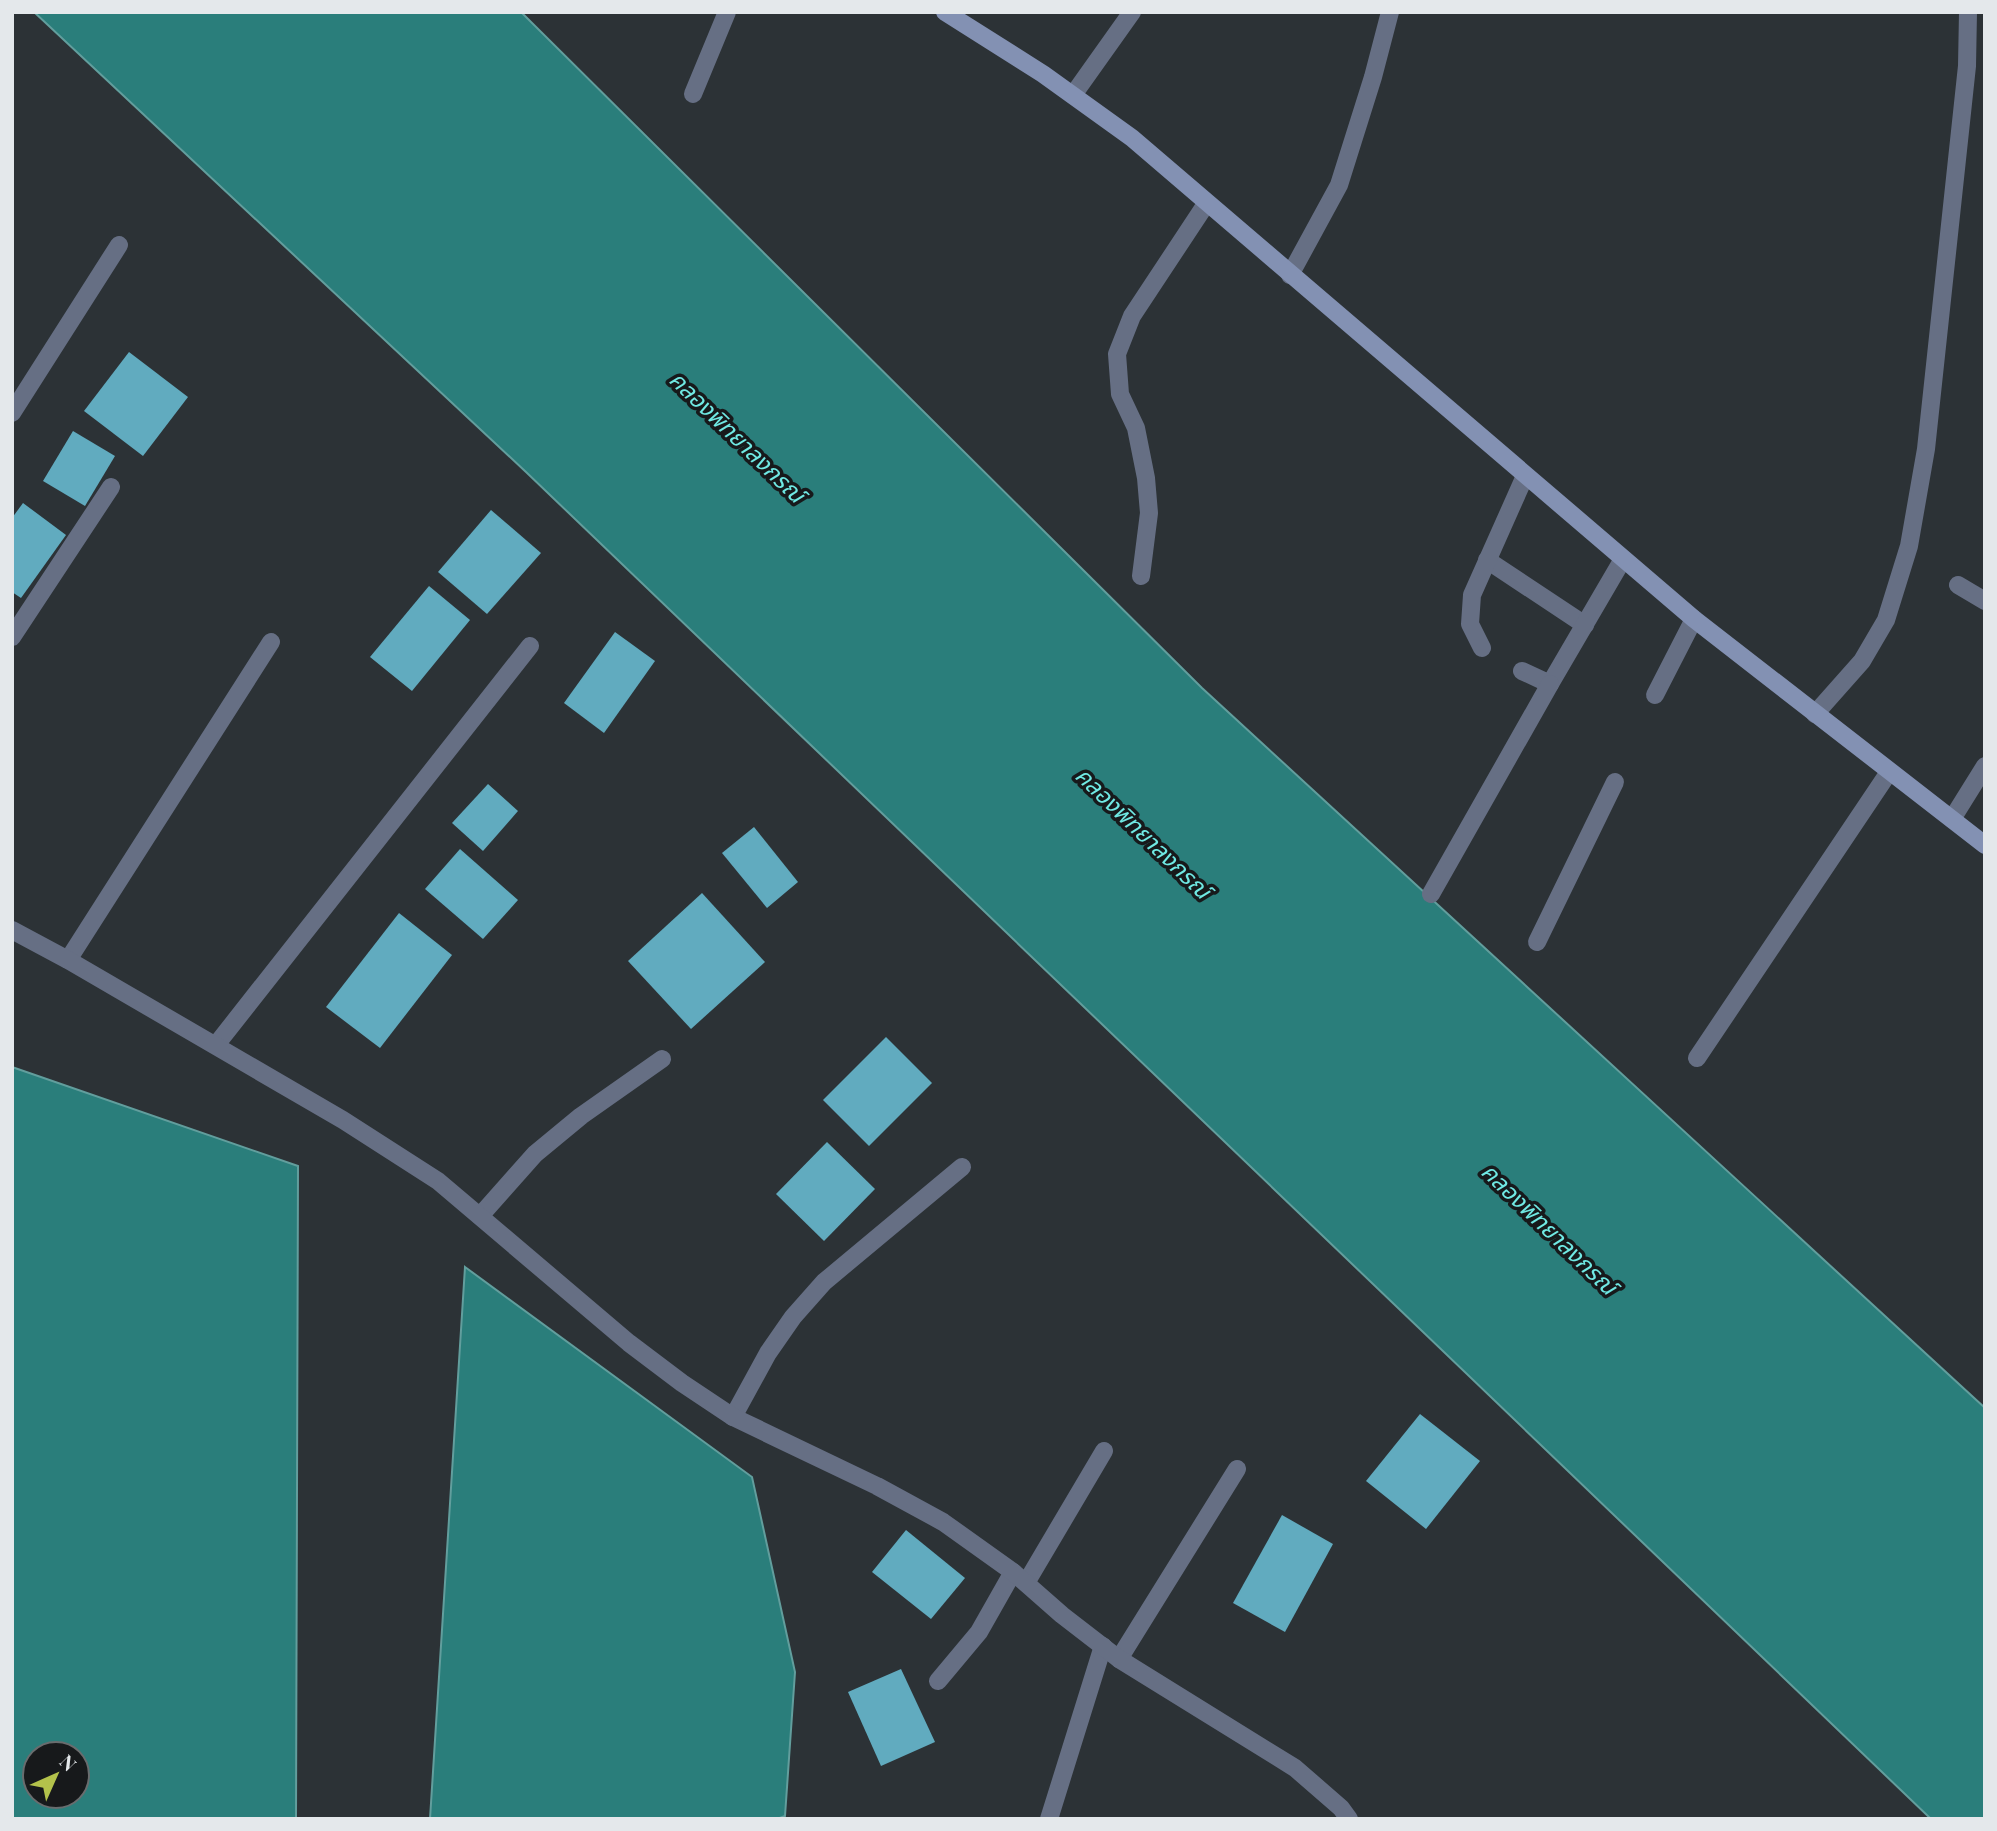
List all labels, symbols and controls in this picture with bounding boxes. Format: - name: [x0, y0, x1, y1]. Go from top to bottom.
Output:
- water label: คลองพิทยาลงกรณ์: [664, 363, 815, 511]
- water label: คลองพิทยาลงกรณ์: [1070, 759, 1221, 907]
- water label: คลองพิทยาลงกรณ์: [1476, 1155, 1627, 1303]
- north arrow: [21, 1740, 91, 1810]
- text: N: [55, 1748, 83, 1777]

